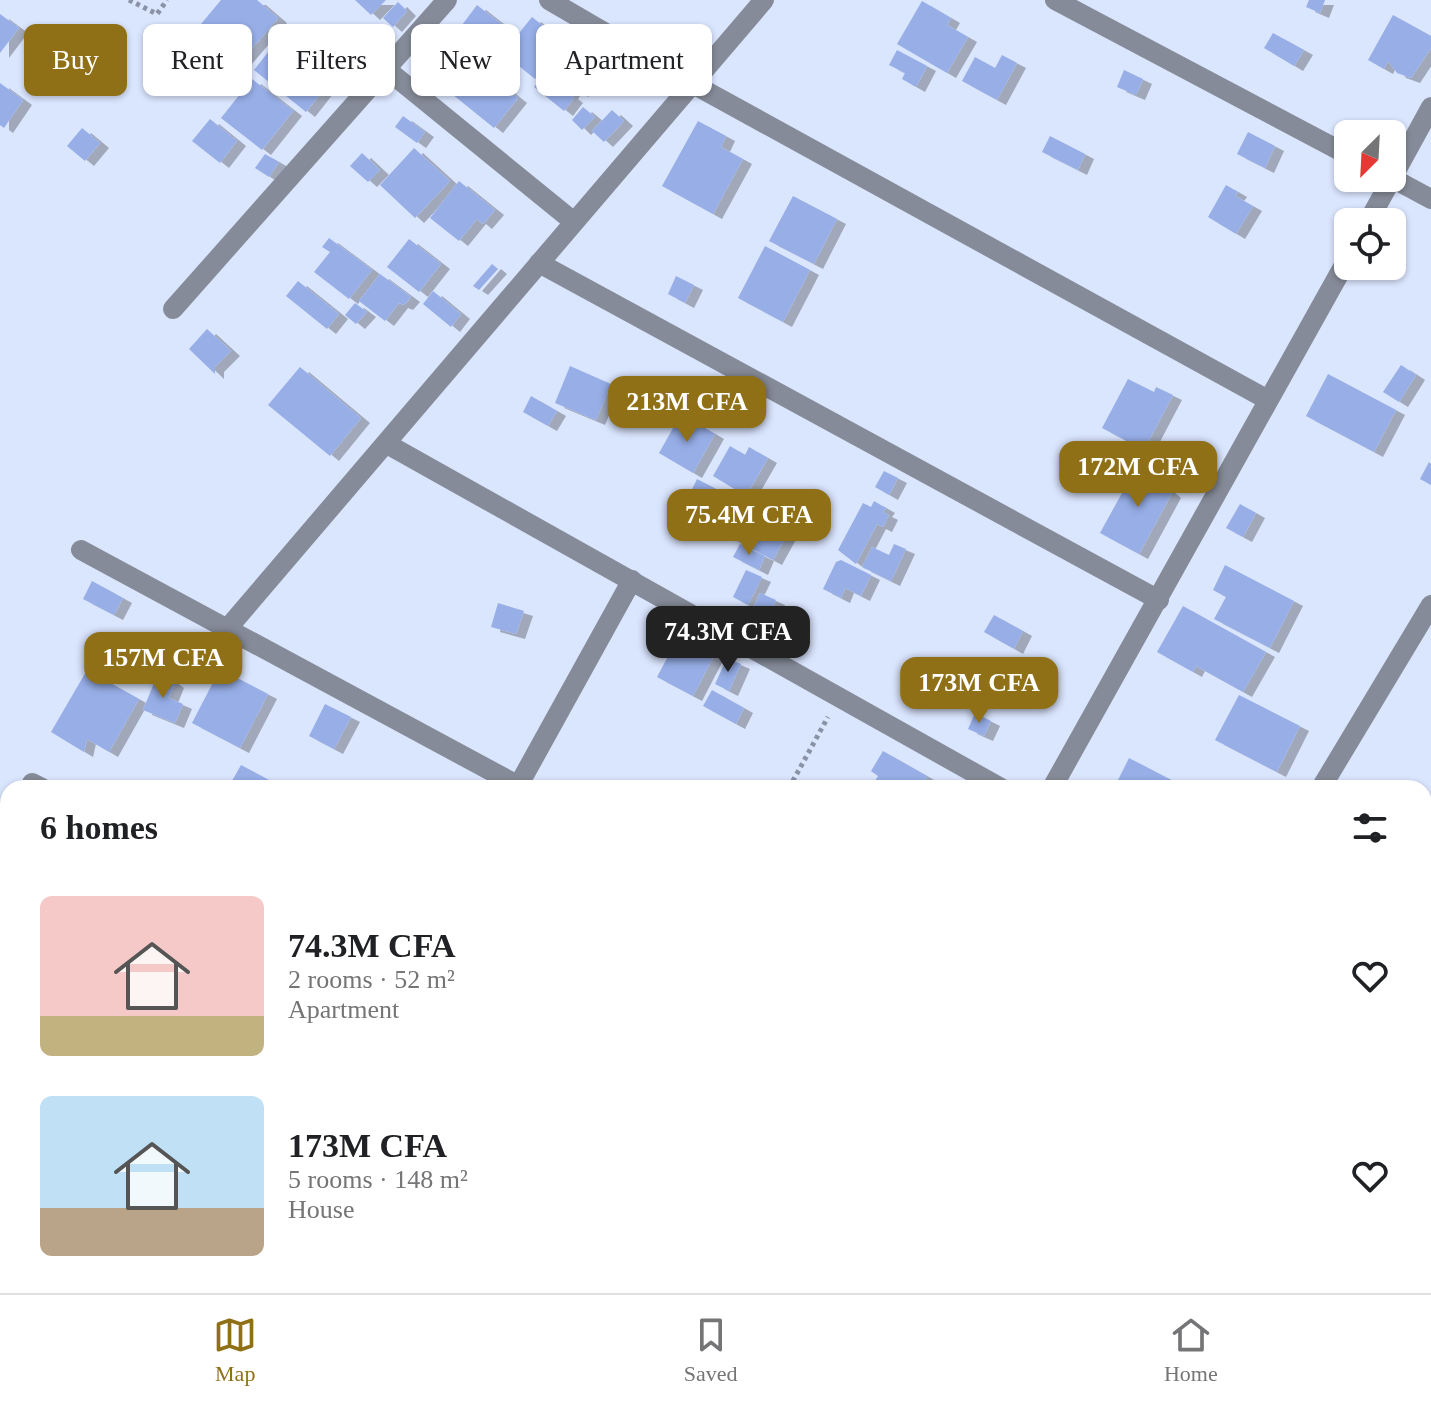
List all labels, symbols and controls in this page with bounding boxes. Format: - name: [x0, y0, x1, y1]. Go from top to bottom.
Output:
- chip: Buy: [24, 24, 127, 96]
- chip: Rent: [143, 24, 252, 96]
- chip: Filters: [268, 24, 395, 96]
- chip: New: [411, 24, 520, 96]
- chip: Apartment: [536, 24, 712, 96]
- north arrow: [1334, 120, 1406, 192]
- map controls: [1334, 120, 1406, 280]
- button: locate: [1334, 208, 1406, 280]
- pin: 213M CFA: [604, 376, 770, 444]
- text: 213M CFA: [626, 387, 748, 416]
- pin: 172M CFA: [1055, 441, 1221, 509]
- text: 172M CFA: [1077, 452, 1199, 481]
- pin: 75.4M CFA: [657, 489, 841, 557]
- text: 75.4M CFA: [685, 500, 813, 529]
- pin: 74.3M CFA: [636, 606, 820, 674]
- text: 74.3M CFA: [664, 617, 792, 646]
- pin: 157M CFA: [80, 632, 246, 700]
- text: 157M CFA: [102, 643, 224, 672]
- pin: 173M CFA: [896, 657, 1062, 725]
- text: 173M CFA: [918, 668, 1040, 697]
- icon: filters: [1348, 806, 1392, 850]
- text: 6 homes: [40, 809, 158, 846]
- text: 74.3M CFA: [288, 927, 455, 964]
- icon: home: [104, 928, 200, 1024]
- icon: heart: [1348, 954, 1392, 998]
- text: 2 rooms · 52 m²: [288, 965, 455, 994]
- text: Apartment: [288, 995, 399, 1024]
- text: 173M CFA: [288, 1127, 447, 1164]
- icon: home: [104, 1128, 200, 1224]
- icon: heart: [1348, 1154, 1392, 1198]
- text: 5 rooms · 148 m²: [288, 1165, 468, 1194]
- text: House: [288, 1195, 354, 1224]
- tab: Map: [213, 1313, 257, 1387]
- tab: Saved: [684, 1313, 737, 1387]
- tab: Home: [1164, 1313, 1218, 1387]

